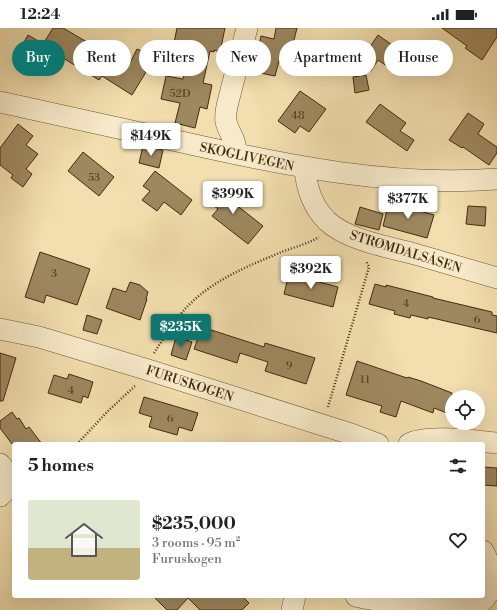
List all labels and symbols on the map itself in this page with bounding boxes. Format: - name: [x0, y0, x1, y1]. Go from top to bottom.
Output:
- house number: 52D: [170, 87, 191, 101]
- house number: 48: [291, 109, 305, 123]
- pin: $149K: [123, 123, 179, 157]
- street label: SKOGLIVEGEN: [198, 139, 296, 175]
- house number: 53: [88, 171, 100, 185]
- pin: $399K: [205, 181, 261, 215]
- pin: $377K: [380, 186, 436, 220]
- street label: STRØMDALSÅSEN: [348, 226, 464, 277]
- pin: $392K: [283, 256, 339, 290]
- house number: 3: [51, 267, 57, 281]
- house number: 4: [403, 297, 410, 311]
- house number: 6: [474, 313, 481, 327]
- pin: $235K: [153, 314, 209, 348]
- house number: 9: [286, 359, 293, 373]
- street label: FURUSKOGEN: [144, 362, 236, 406]
- house number: 11: [360, 373, 370, 387]
- house number: 4: [68, 384, 75, 398]
- house number: 6: [167, 412, 174, 426]

